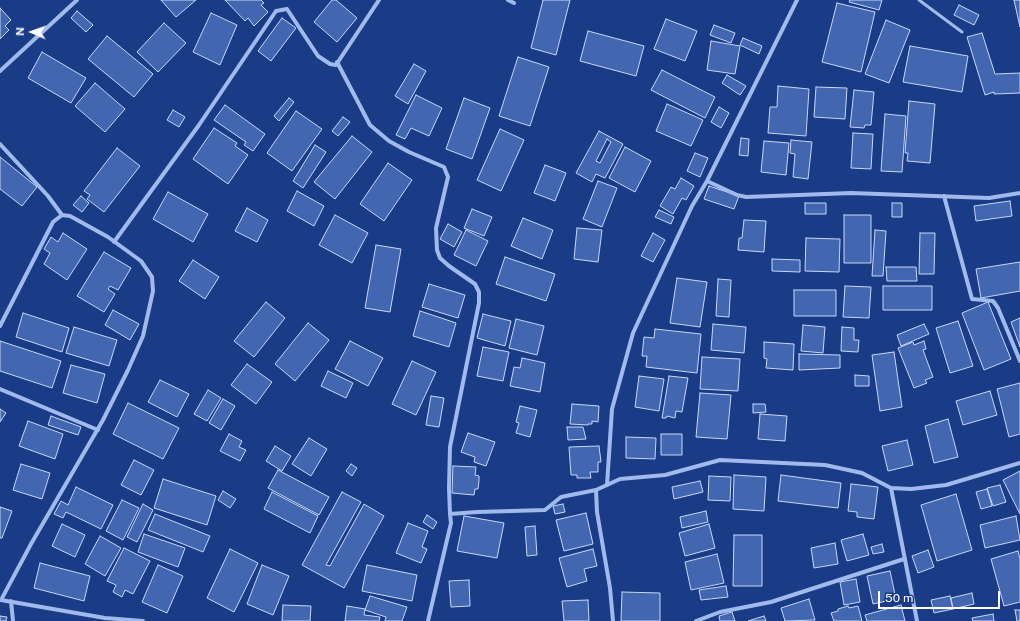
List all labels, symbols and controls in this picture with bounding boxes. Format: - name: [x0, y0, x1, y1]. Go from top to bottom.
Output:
- north arrow: [12, 12, 52, 52]
- text: N: [14, 27, 26, 36]
- scale bar: [880, 583, 1002, 609]
- text: 50 m: [885, 591, 913, 605]

